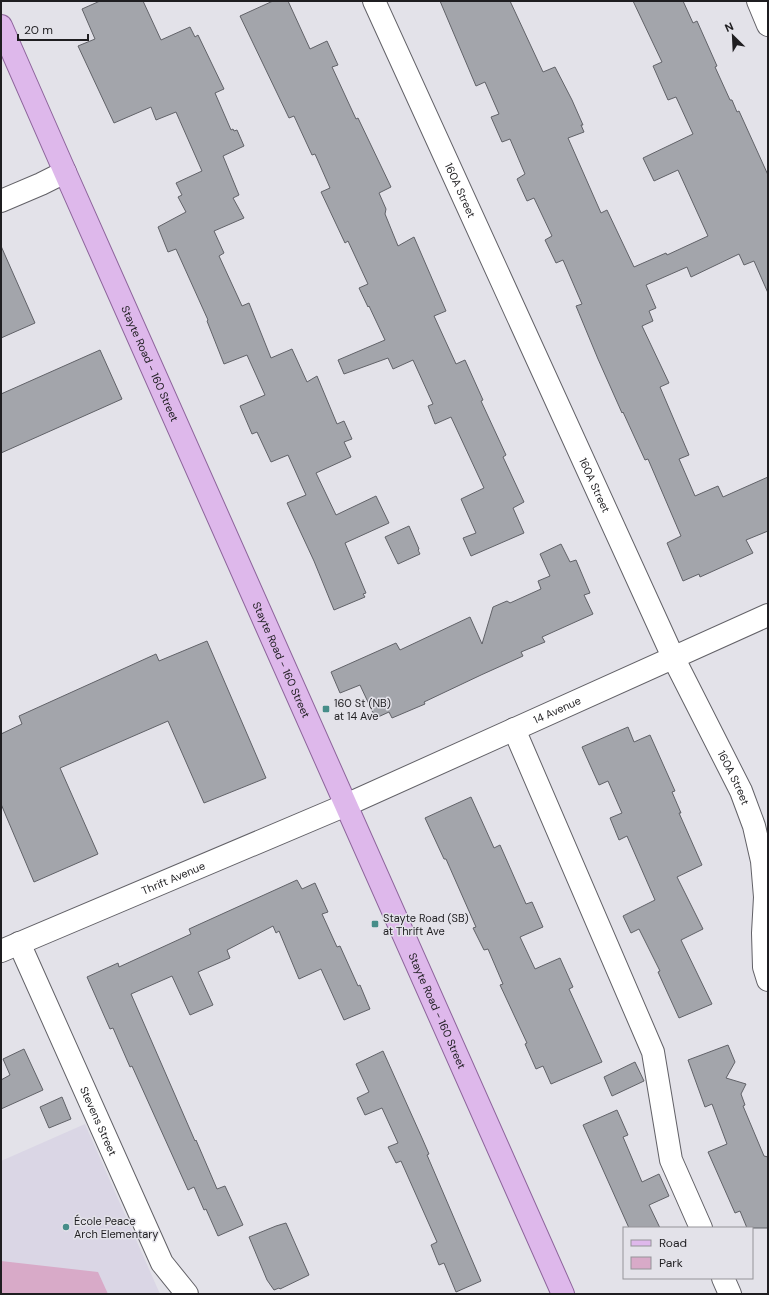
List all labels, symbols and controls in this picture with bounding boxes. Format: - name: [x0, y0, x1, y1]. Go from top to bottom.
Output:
- scale bar: [18, 16, 88, 42]
- north arrow: [713, 16, 753, 56]
- text: N: [722, 19, 735, 35]
- text: 20 m: [24, 22, 53, 38]
- street label: 160A Street: [442, 161, 479, 220]
- street label: Stayte Road - 160 Street: [118, 303, 182, 424]
- street label: 160A Street: [576, 455, 613, 515]
- street label: Stayte Road - 160 Street: [250, 600, 313, 720]
- street label: 14 Avenue: [531, 693, 583, 727]
- place label: 160 St (NB) at 14 Ave: [334, 696, 391, 723]
- marker: 160 St (NB) at 14 Ave: [321, 704, 331, 714]
- street label: 160A Street: [715, 748, 753, 807]
- street label: Thrift Avenue: [139, 858, 207, 898]
- place label: Stayte Road (SB) at Thrift Ave: [383, 911, 469, 938]
- marker: Stayte Road (SB) at Thrift Ave: [370, 919, 380, 929]
- street label: Stayte Road - 160 Street: [405, 950, 469, 1071]
- street label: Stevens Street: [77, 1084, 120, 1158]
- place label: École Peace Arch Elementary: [74, 1214, 158, 1241]
- marker: École Peace Arch Elementary: [61, 1222, 71, 1232]
- legend: [623, 1227, 753, 1279]
- text: Road: [659, 1235, 687, 1251]
- text: Park: [659, 1255, 683, 1271]

